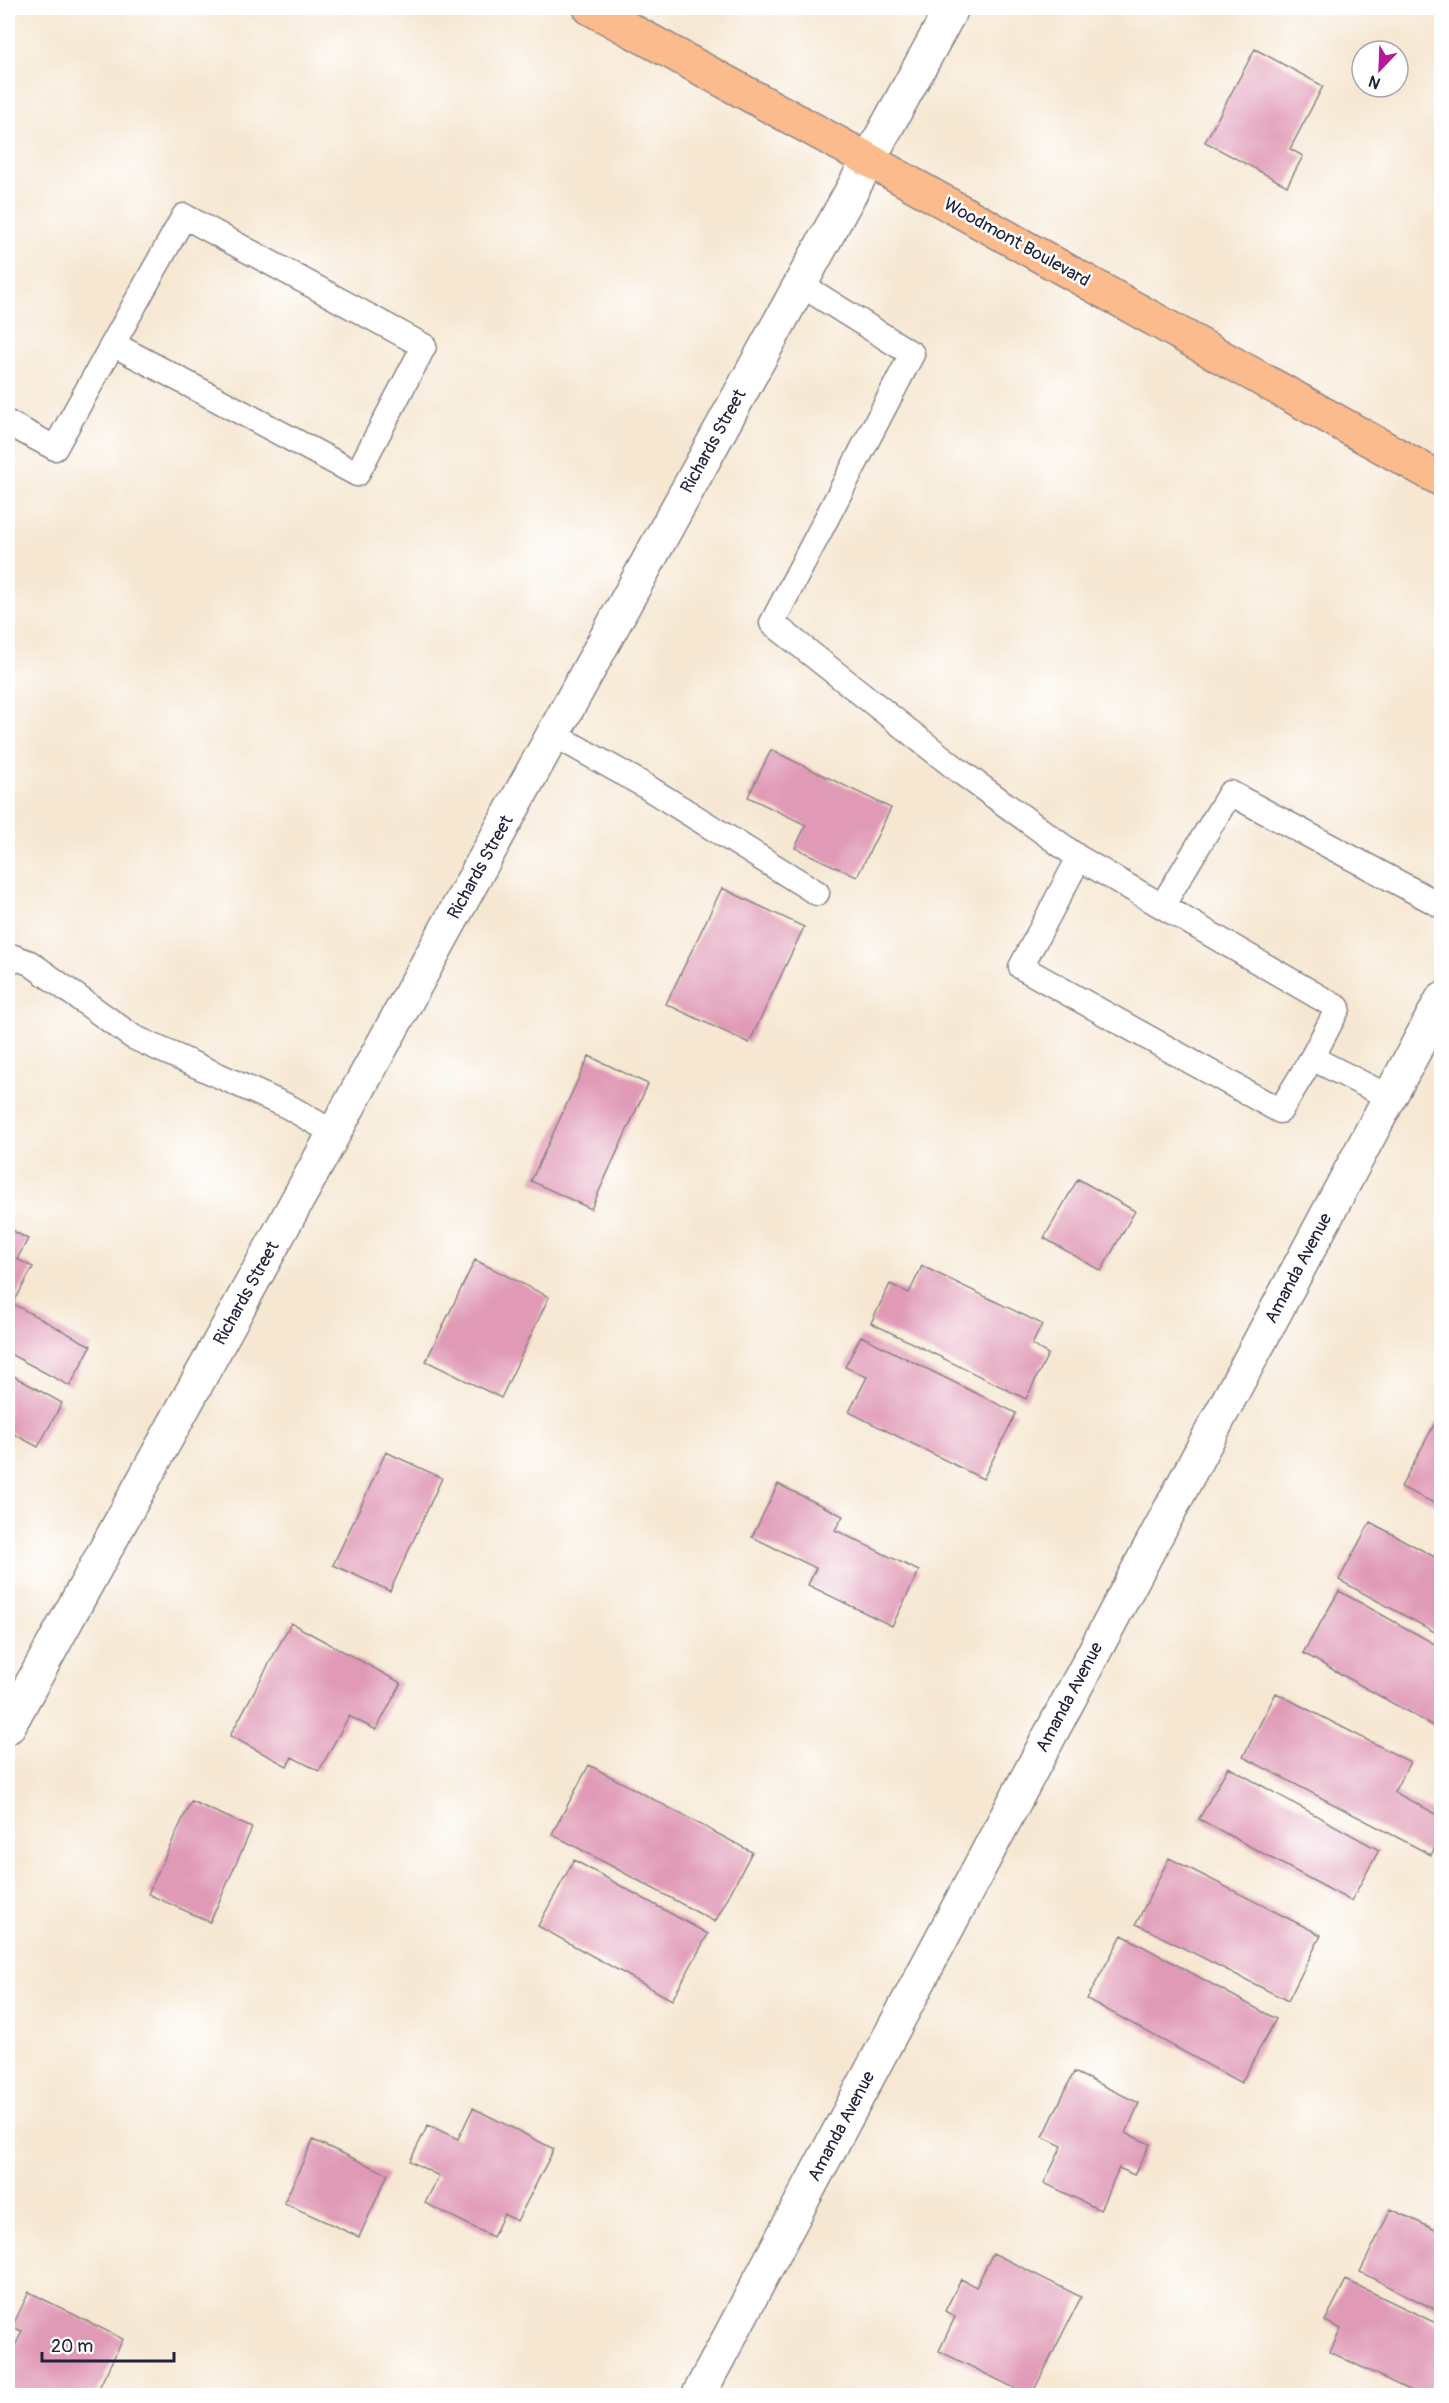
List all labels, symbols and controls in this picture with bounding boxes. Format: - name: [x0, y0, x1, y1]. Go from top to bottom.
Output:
- north arrow: [1350, 39, 1410, 99]
- text: N: [1365, 70, 1383, 93]
- street label: Woodmont Boulevard: [940, 193, 1094, 292]
- street label: Richards Street: [675, 385, 752, 497]
- street label: Richards Street: [442, 811, 519, 923]
- street label: Amanda Avenue: [1260, 1209, 1337, 1327]
- street label: Richards Street: [208, 1237, 285, 1349]
- street label: Amanda Avenue: [1031, 1638, 1108, 1756]
- street label: Amanda Avenue: [803, 2067, 880, 2185]
- scale bar: [42, 2325, 174, 2363]
- text: 20 m: [51, 2335, 93, 2358]

